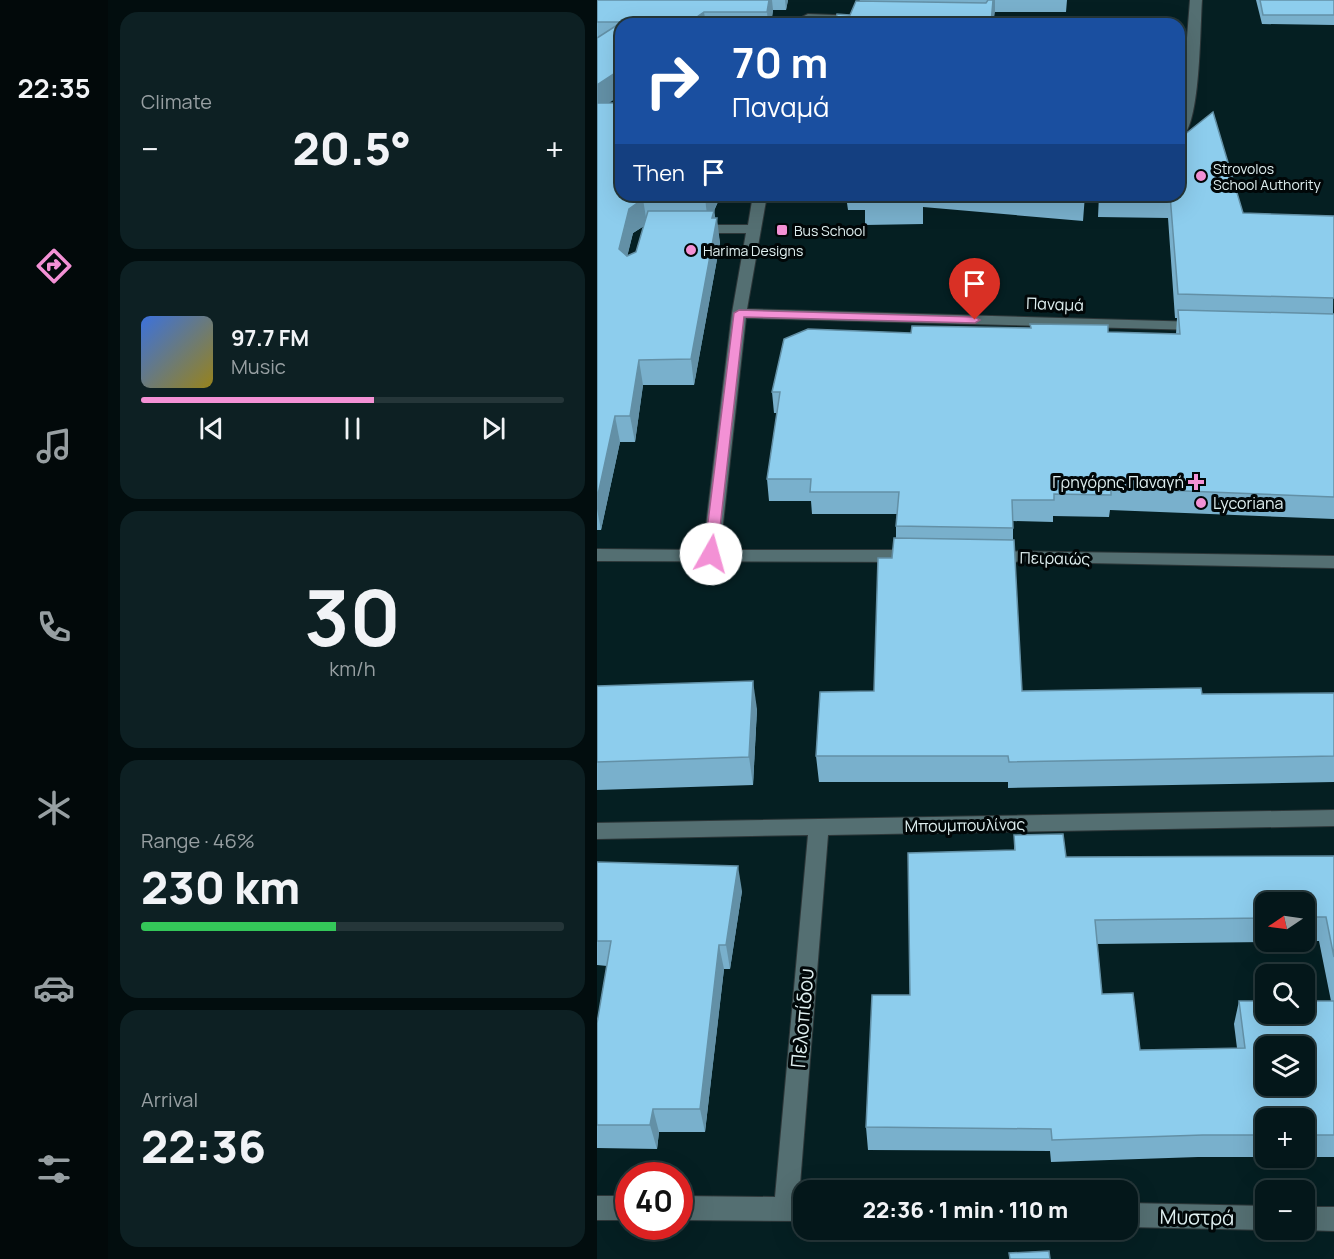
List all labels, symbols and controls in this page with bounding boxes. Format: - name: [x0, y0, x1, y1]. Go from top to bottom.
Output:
- text: 70 m: [732, 33, 828, 91]
- icon: right: [633, 42, 711, 120]
- text: 22:35: [18, 69, 90, 106]
- text: Climate: [141, 88, 212, 115]
- text: Παναμά: [732, 88, 829, 125]
- text: 20.5°: [293, 117, 411, 179]
- text: −: [141, 126, 159, 171]
- text: +: [545, 126, 564, 171]
- icon: arrive: [697, 156, 730, 189]
- text: Then: [633, 158, 685, 188]
- place label: Strovolos School Authority: [1213, 159, 1321, 194]
- marker: Strovolos School Authority: [1194, 169, 1208, 183]
- place label: Bus School: [794, 221, 866, 240]
- marker: Bus School: [775, 223, 789, 237]
- place label: Harima Designs: [703, 241, 803, 260]
- marker: Harima Designs: [684, 243, 698, 257]
- icon: directions: [33, 245, 75, 287]
- pin: [949, 258, 1000, 320]
- icon: arrive: [958, 267, 991, 300]
- street label: Παναμά: [1026, 292, 1084, 316]
- text: 97.7 FM: [231, 323, 309, 353]
- text: Music: [231, 353, 286, 380]
- icon: previous: [195, 412, 228, 445]
- icon: pause: [336, 412, 369, 445]
- icon: next: [477, 412, 510, 445]
- icon: music: [33, 425, 75, 467]
- place label: Γρηγόρης Παναγή: [1052, 471, 1184, 493]
- marker: Γρηγόρης Παναγή: [1189, 475, 1203, 489]
- place label: Lycoriana: [1213, 492, 1283, 514]
- marker: Lycoriana: [1194, 496, 1208, 510]
- position arrow: [679, 522, 743, 586]
- street label: Πειραιώς: [1019, 546, 1091, 570]
- text: 30: [304, 563, 401, 669]
- icon: phone: [33, 606, 75, 648]
- text: km/h: [329, 655, 376, 682]
- icon: climate: [33, 787, 75, 829]
- street label: Μπουμπουλίνας: [904, 813, 1026, 837]
- text: Range · 46%: [141, 827, 255, 854]
- text: 230 km: [141, 856, 300, 918]
- north arrow: [1255, 892, 1315, 952]
- map controls: [1255, 892, 1315, 1240]
- button: search: [1255, 964, 1315, 1024]
- icon: car: [33, 967, 75, 1009]
- street label: Πελοπίδου: [784, 967, 820, 1069]
- button: layers: [1255, 1036, 1315, 1096]
- text: Arrival: [141, 1086, 198, 1113]
- button: +: [1255, 1108, 1315, 1168]
- text: 22:36: [141, 1115, 266, 1177]
- icon: filters: [33, 1148, 75, 1190]
- speed limit sign: 40: [615, 1162, 693, 1240]
- button: −: [1255, 1180, 1315, 1240]
- text: 22:36 · 1 min · 110 m: [863, 1195, 1068, 1225]
- street label: Μυστρά: [1159, 1203, 1235, 1231]

